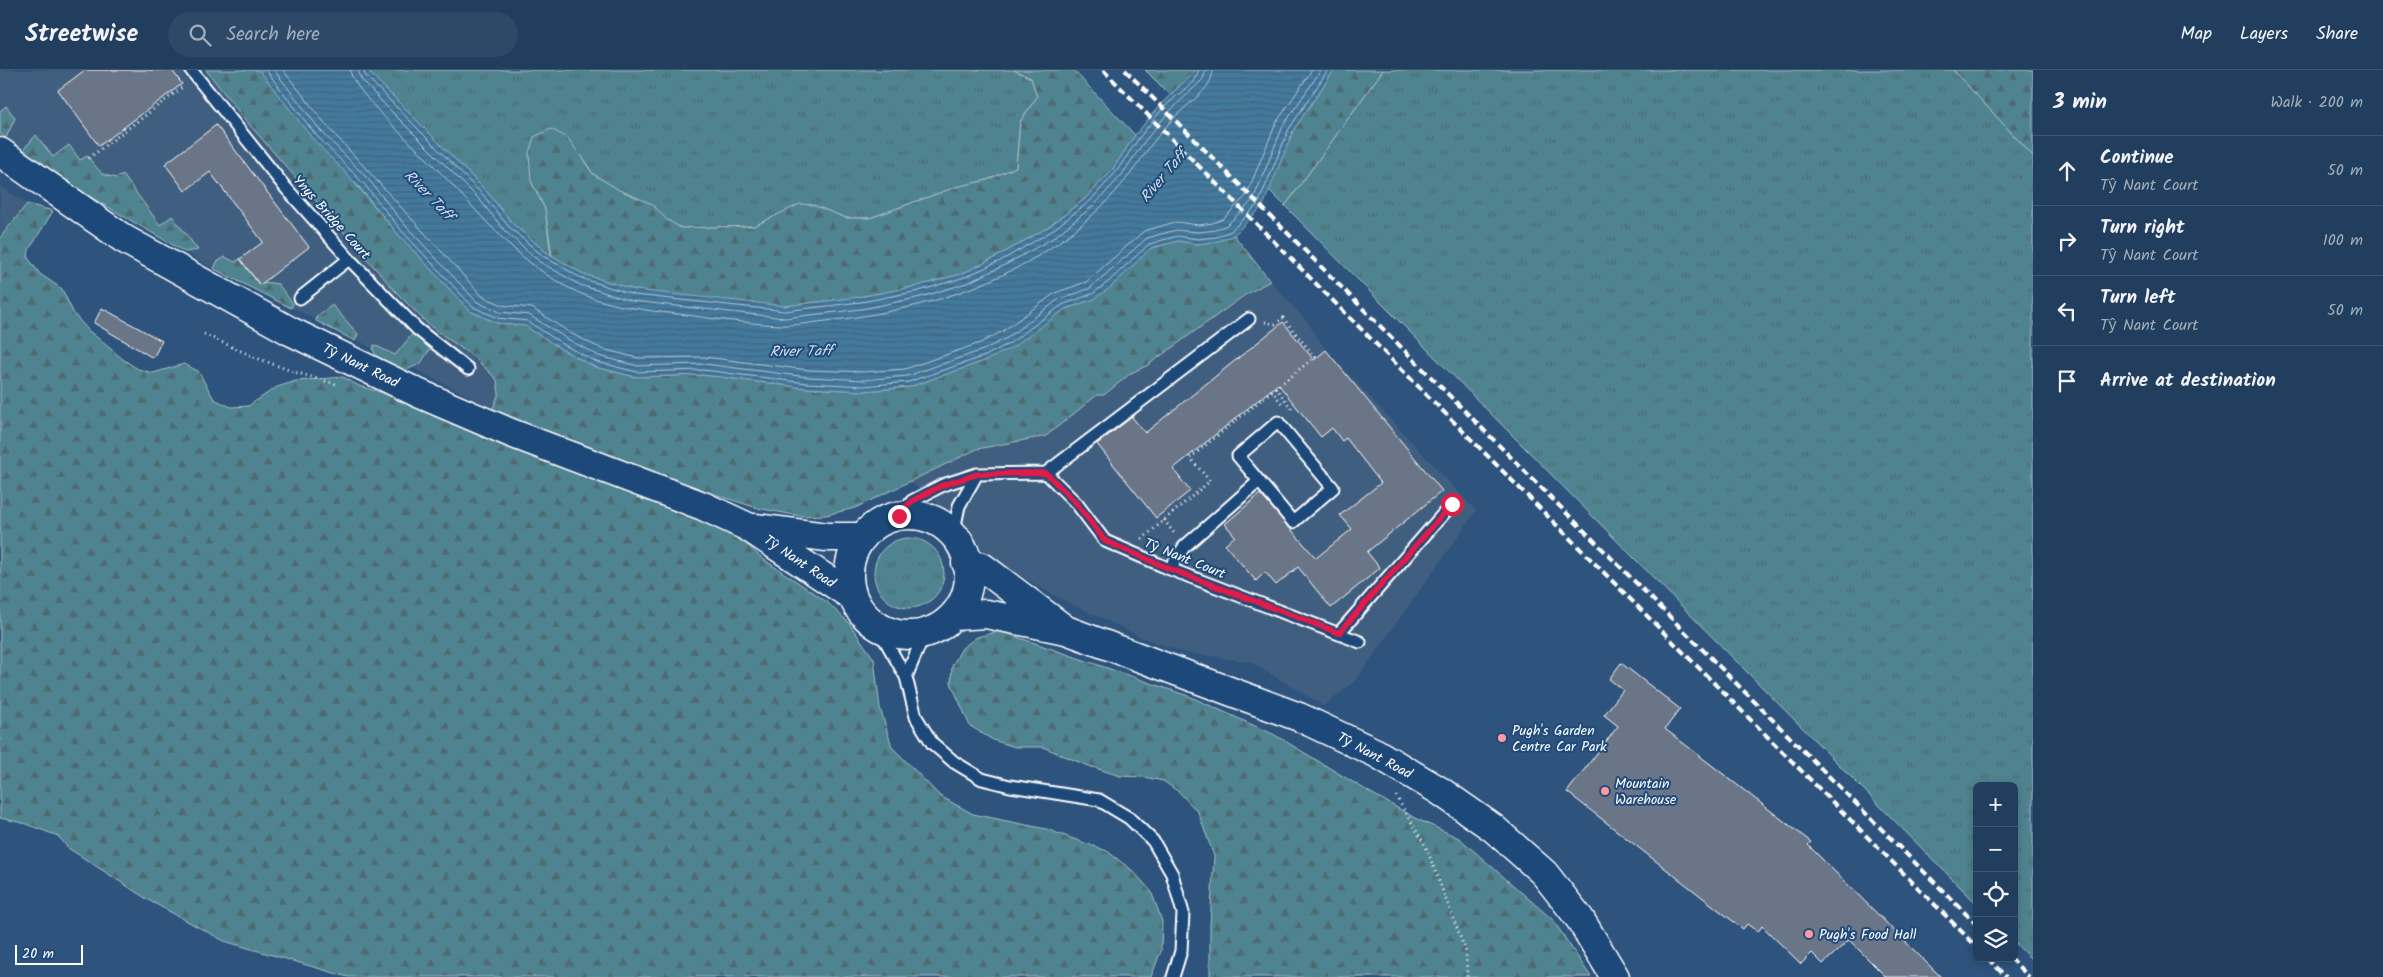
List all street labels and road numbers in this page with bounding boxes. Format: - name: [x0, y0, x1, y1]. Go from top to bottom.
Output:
- street label: Ynys Bridge Court: [287, 170, 376, 265]
- street label: Tŷ Nant Road: [319, 338, 403, 394]
- street label: Tŷ Nant Road: [759, 530, 841, 595]
- street label: Tŷ Nant Court: [1141, 533, 1229, 585]
- street label: Tŷ Nant Road: [1333, 727, 1417, 785]

